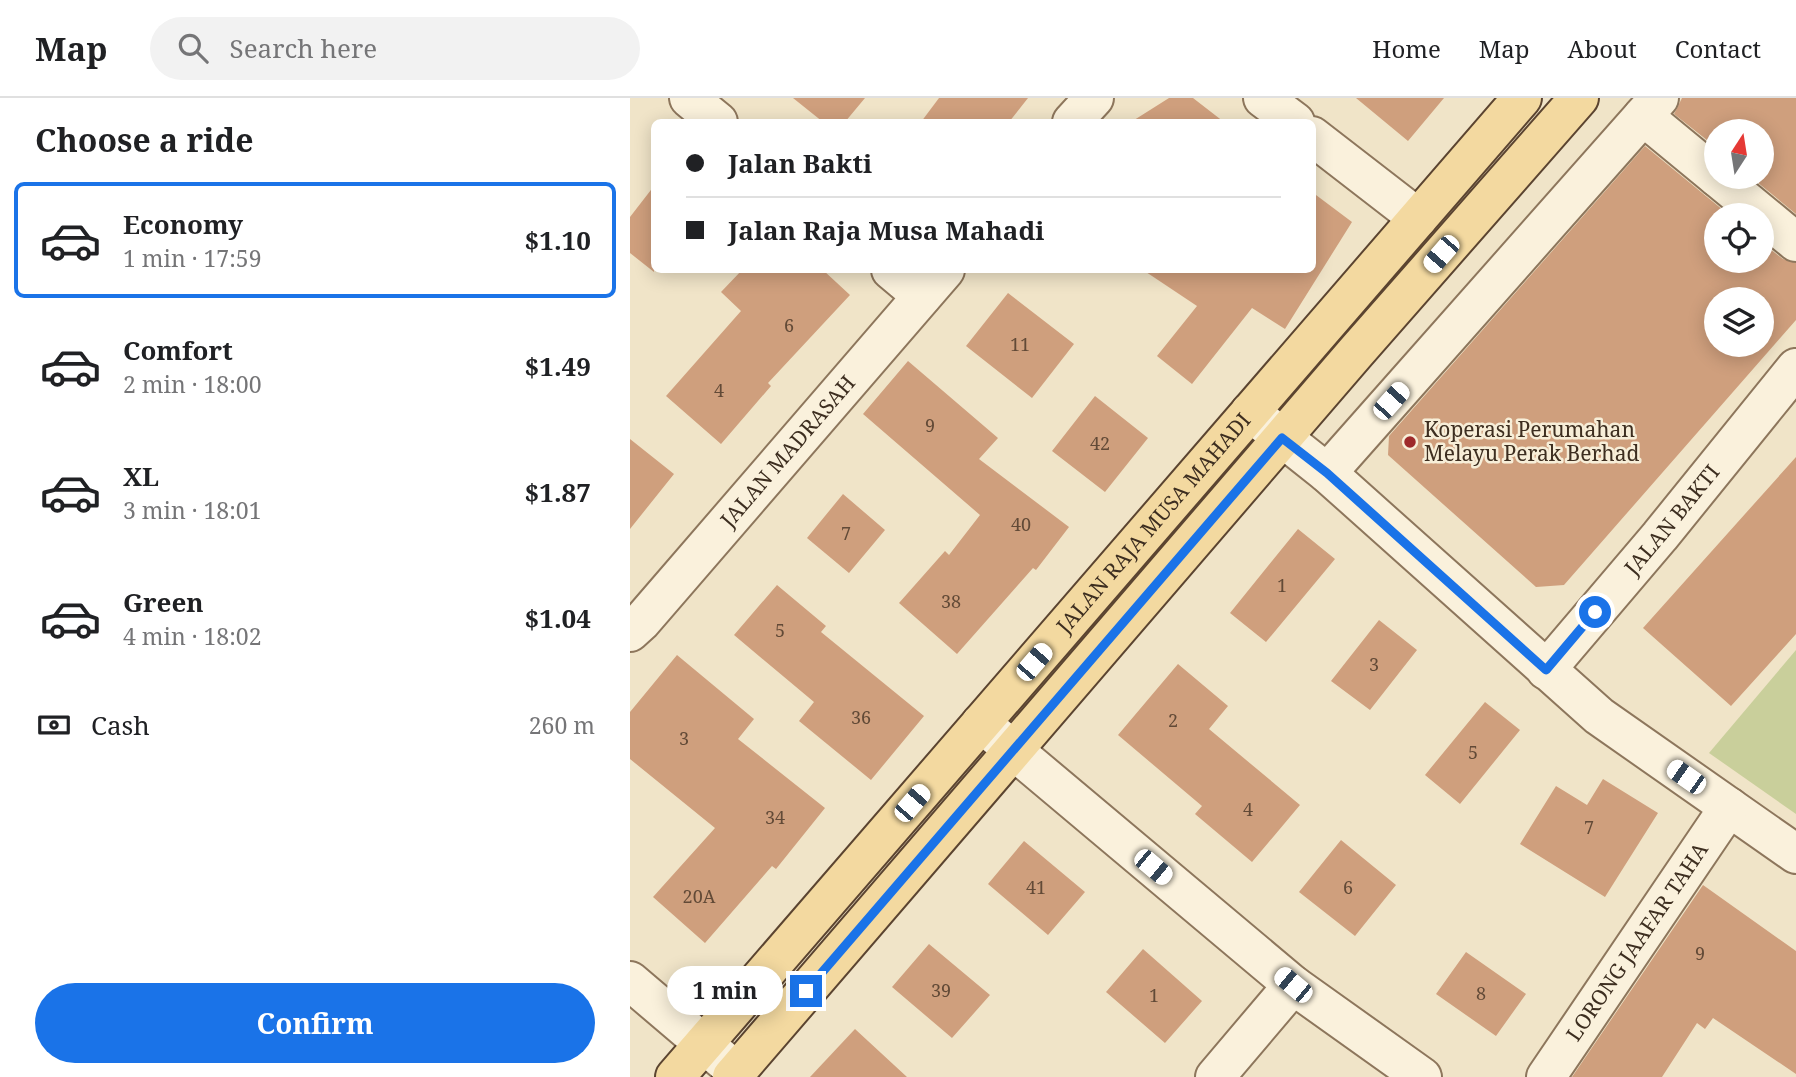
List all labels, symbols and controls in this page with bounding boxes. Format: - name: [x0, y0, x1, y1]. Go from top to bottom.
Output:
- search box: [150, 17, 640, 80]
- text: Map: [35, 26, 108, 71]
- icon: search: [174, 29, 212, 67]
- text: Search here: [230, 30, 377, 66]
- text: Home: [1372, 32, 1441, 65]
- text: Map: [1479, 32, 1530, 65]
- text: About: [1568, 32, 1637, 65]
- text: Contact: [1675, 32, 1761, 65]
- text: Choose a ride: [35, 118, 254, 161]
- north arrow: [1704, 119, 1774, 189]
- map controls: [1704, 119, 1774, 357]
- text: Jalan Bakti: [728, 145, 872, 181]
- button: locate: [1704, 203, 1774, 273]
- text: Economy: [123, 206, 243, 242]
- icon: car: [39, 209, 102, 272]
- text: Jalan Raja Musa Mahadi: [728, 212, 1044, 248]
- text: $1.10: [525, 222, 591, 258]
- car: [1420, 231, 1463, 277]
- text: 1 min · 17:59: [123, 242, 261, 274]
- button: layers: [1704, 287, 1774, 357]
- house number: 6: [784, 313, 794, 337]
- text: Comfort: [123, 332, 233, 368]
- house number: 11: [1010, 332, 1030, 356]
- icon: car: [39, 335, 102, 398]
- text: $1.49: [525, 348, 591, 384]
- text: 2 min · 18:00: [123, 368, 261, 400]
- street label: JALAN MADRASAH: [713, 369, 861, 534]
- house number: 4: [714, 378, 724, 402]
- car: [1370, 378, 1413, 424]
- street label: JALAN RAJA MUSA MAHADI: [1049, 407, 1256, 640]
- house number: 9: [925, 413, 935, 437]
- place label: Koperasi Perumahan Melayu Perak Berhad: [1424, 415, 1639, 467]
- house number: 42: [1090, 431, 1110, 455]
- marker: Koperasi Perumahan Melayu Perak Berhad: [1402, 434, 1418, 450]
- text: XL: [123, 458, 159, 494]
- street label: JALAN BAKTI: [1617, 458, 1725, 581]
- icon: car: [39, 461, 102, 524]
- text: $1.87: [525, 474, 591, 510]
- text: 3 min · 18:01: [123, 494, 261, 526]
- house number: 40: [1011, 512, 1031, 536]
- house number: 7: [841, 521, 851, 545]
- house number: 1: [1277, 573, 1287, 597]
- text: Green: [123, 584, 204, 620]
- icon: car: [39, 587, 102, 650]
- house number: 38: [941, 589, 961, 613]
- route start: [1579, 596, 1611, 628]
- text: $1.04: [525, 600, 591, 636]
- house number: 5: [775, 618, 785, 642]
- text: 4 min · 18:02: [123, 620, 261, 652]
- car: [1013, 639, 1056, 685]
- house number: 3: [1369, 652, 1379, 676]
- house number: 36: [851, 705, 871, 729]
- icon: cash: [35, 706, 73, 744]
- text: Cash: [91, 707, 150, 743]
- house number: 2: [1168, 708, 1178, 732]
- text: 260 m: [529, 709, 595, 741]
- house number: 3: [679, 726, 689, 750]
- house number: 5: [1468, 740, 1478, 764]
- car: [1663, 756, 1710, 798]
- car: [891, 780, 934, 826]
- house number: 4: [1243, 797, 1253, 821]
- house number: 34: [765, 805, 785, 829]
- house number: 7: [1584, 815, 1594, 839]
- street label: LORONG JAAFAR TAHA: [1559, 837, 1714, 1046]
- car: [1131, 845, 1176, 889]
- house number: 41: [1026, 875, 1046, 899]
- house number: 6: [1343, 875, 1353, 899]
- house number: 20A: [683, 884, 716, 908]
- house number: 9: [1695, 941, 1705, 965]
- car: [1271, 963, 1316, 1007]
- callout: 1 min: [666, 966, 782, 1015]
- text: 1 min: [692, 974, 758, 1006]
- route end: [790, 975, 822, 1007]
- house number: 39: [931, 978, 951, 1002]
- house number: 8: [1476, 981, 1486, 1005]
- button: Confirm: [35, 983, 595, 1063]
- house number: 1: [1149, 983, 1159, 1007]

